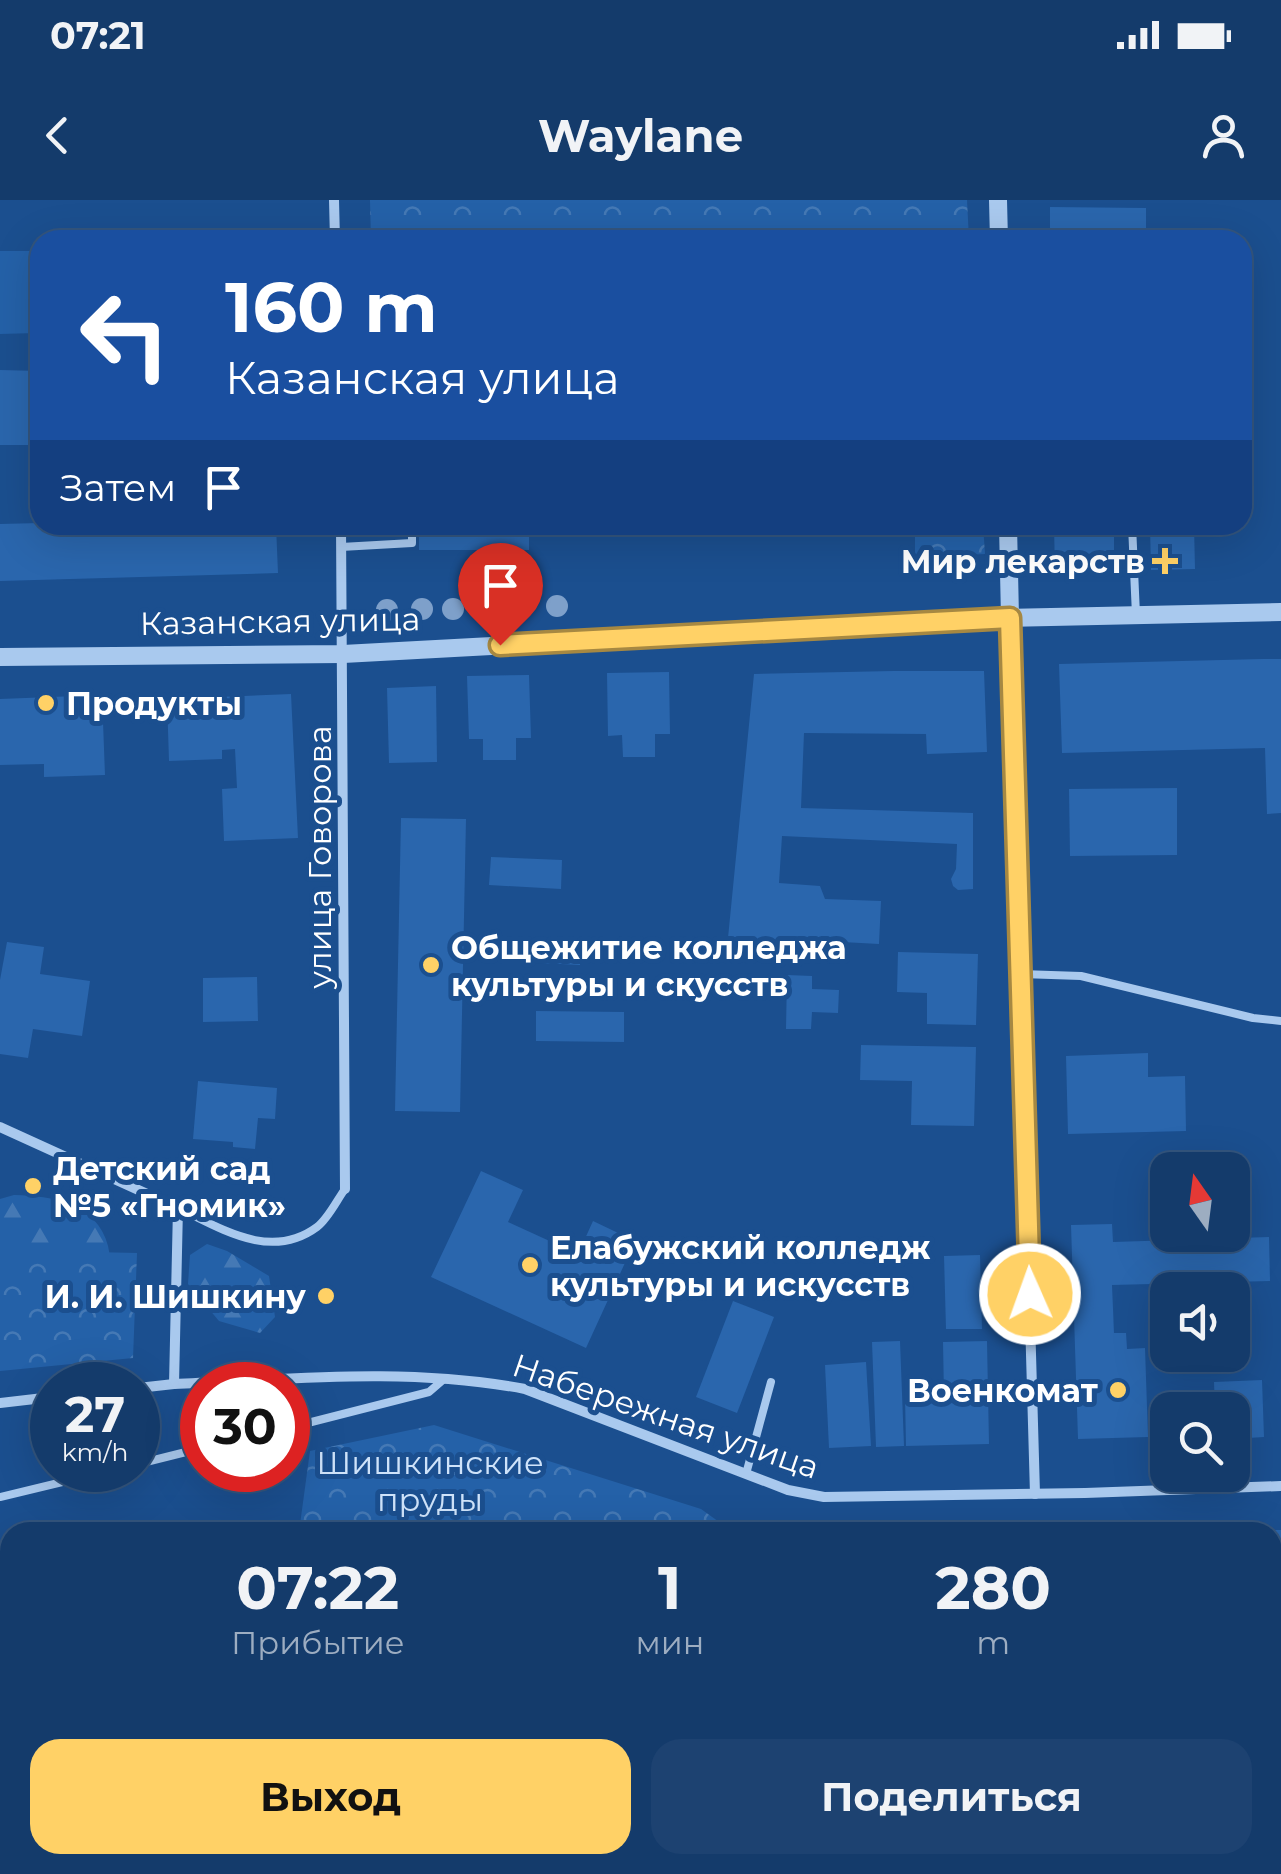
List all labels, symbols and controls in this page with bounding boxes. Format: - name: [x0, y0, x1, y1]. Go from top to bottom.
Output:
- text: 07:21: [50, 12, 146, 59]
- icon: back: [30, 108, 85, 163]
- text: Waylane: [538, 108, 743, 163]
- icon: person: [1196, 108, 1251, 163]
- text: 160 m: [225, 264, 438, 350]
- icon: left: [60, 270, 190, 400]
- text: Казанская улица: [225, 350, 620, 405]
- icon: arrive: [196, 460, 251, 515]
- text: Затем: [60, 464, 176, 511]
- place label: Мир лекарств: [901, 542, 1145, 581]
- pin: [458, 543, 543, 646]
- marker: Мир лекарств: [1154, 550, 1176, 572]
- icon: arrive: [473, 558, 528, 613]
- street label: Казанская улица: [139, 599, 421, 643]
- place label: Продукты: [66, 684, 242, 723]
- marker: Продукты: [35, 692, 57, 714]
- street label: улица Говорова: [300, 725, 339, 990]
- place label: Общежитие колледжа культуры и скусств: [451, 928, 847, 1004]
- marker: Общежитие колледжа культуры и скусств: [420, 954, 442, 976]
- place label: Детский сад №5 «Гномик»: [53, 1149, 286, 1225]
- north arrow: [1150, 1152, 1250, 1252]
- map controls: [1150, 1152, 1250, 1492]
- marker: Детский сад №5 «Гномик»: [22, 1175, 44, 1197]
- place label: Елабужский колледж культуры и искусств: [550, 1228, 931, 1304]
- position arrow: [978, 1242, 1082, 1346]
- marker: Елабужский колледж культуры и искусств: [519, 1254, 541, 1276]
- button: sound: [1150, 1272, 1250, 1372]
- place label: И. И. Шишкину: [45, 1277, 306, 1316]
- marker: И. И. Шишкину: [315, 1285, 337, 1307]
- street label: Набережная улица: [508, 1345, 824, 1487]
- speed limit sign: 30: [180, 1362, 310, 1492]
- place label: Военкомат: [907, 1371, 1098, 1410]
- marker: Военкомат: [1107, 1379, 1129, 1401]
- text: 27: [65, 1384, 125, 1445]
- button: search: [1150, 1392, 1250, 1492]
- text: km/h: [62, 1437, 128, 1467]
- park label: Шишкинские пруды: [316, 1443, 544, 1519]
- text: 07:22: [236, 1551, 399, 1624]
- text: 1: [658, 1551, 682, 1624]
- text: 280: [935, 1551, 1051, 1624]
- text: Прибытие: [231, 1623, 404, 1662]
- text: мин: [635, 1623, 704, 1662]
- text: m: [976, 1623, 1010, 1662]
- button: Выход: [30, 1739, 631, 1854]
- button: Поделиться: [651, 1739, 1252, 1854]

